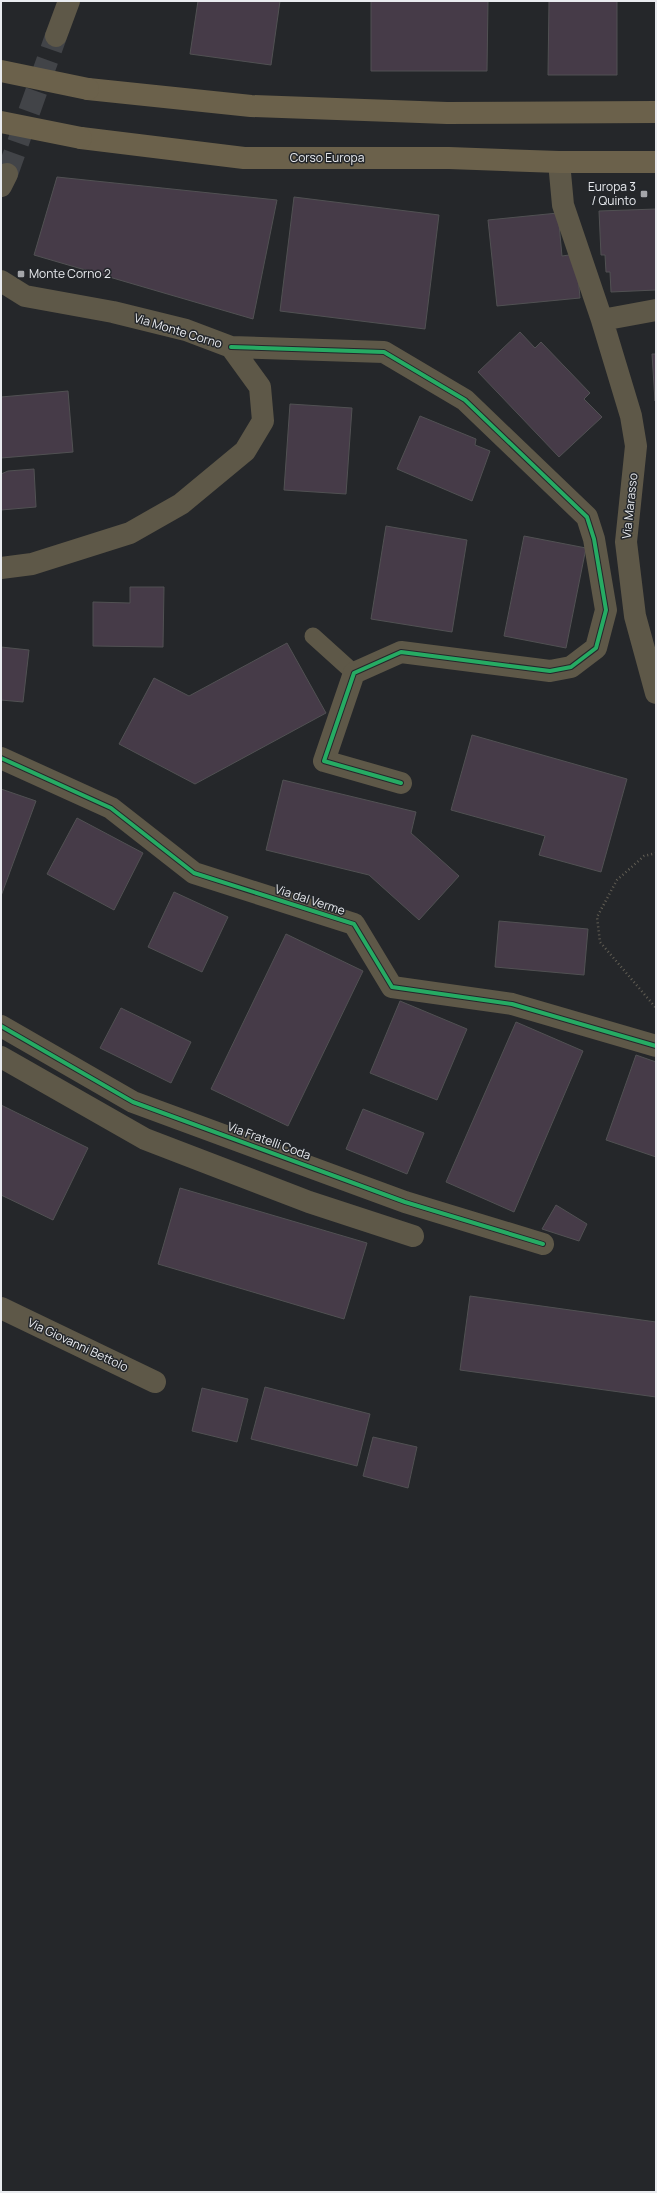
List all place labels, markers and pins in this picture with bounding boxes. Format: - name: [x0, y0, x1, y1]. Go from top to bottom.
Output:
- place label: Europa 3 / Quinto: [588, 178, 636, 209]
- marker: Europa 3 / Quinto: [639, 189, 649, 199]
- place label: Monte Corno 2: [29, 265, 111, 282]
- marker: Monte Corno 2: [16, 269, 26, 279]

